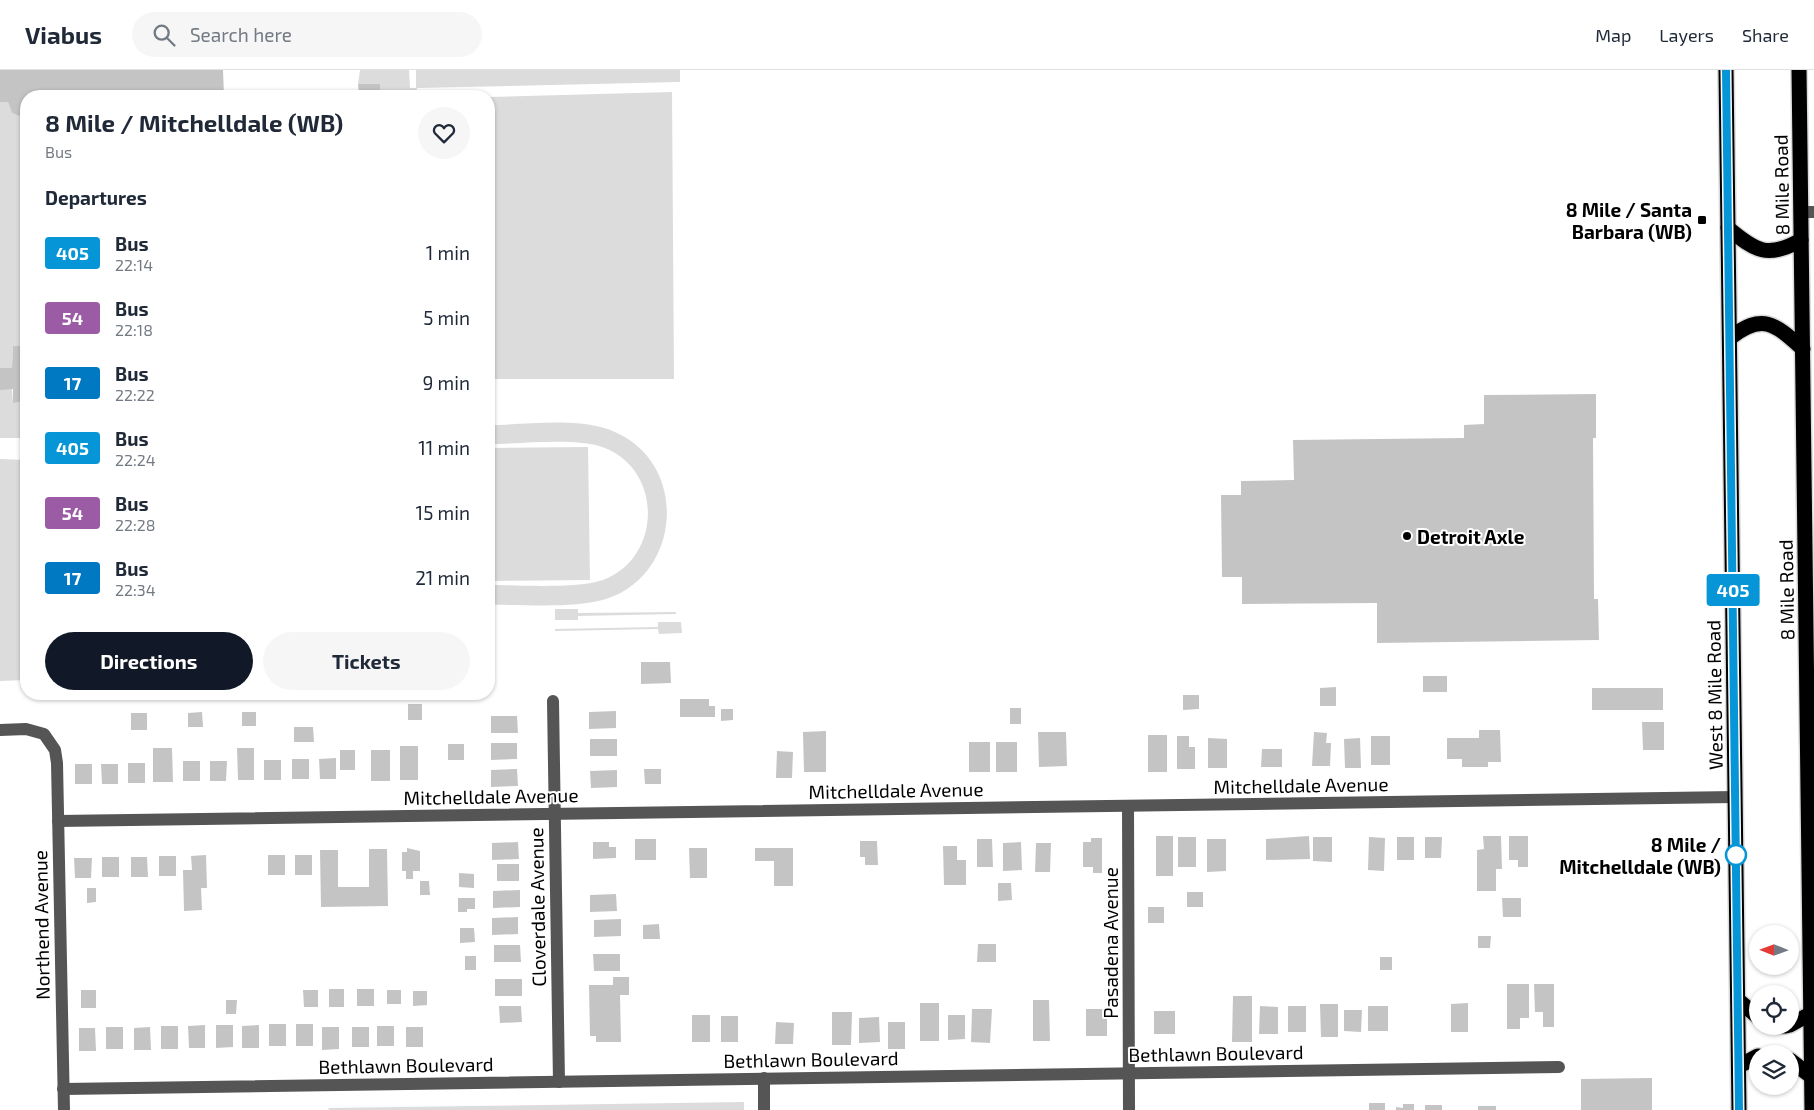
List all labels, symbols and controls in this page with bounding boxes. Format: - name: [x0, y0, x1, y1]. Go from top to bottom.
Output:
- search box: [132, 12, 482, 57]
- text: Viabus: [25, 20, 102, 49]
- icon: search: [150, 21, 178, 49]
- text: Search here: [190, 23, 292, 46]
- text: Map: [1595, 24, 1631, 46]
- text: Layers: [1659, 24, 1714, 46]
- text: Share: [1742, 24, 1789, 46]
- button: heart: [418, 107, 470, 159]
- text: 8 Mile / Mitchelldale (WB): [45, 108, 343, 137]
- street label: 8 Mile Road: [1769, 134, 1793, 236]
- text: Bus: [45, 142, 72, 161]
- text: Departures: [45, 186, 147, 209]
- place label: 8 Mile / Santa Barbara (WB): [1566, 198, 1692, 243]
- marker: 8 Mile / Santa Barbara (WB): [1696, 214, 1708, 226]
- text: Bus: [115, 232, 149, 255]
- text: 1 min: [426, 241, 470, 264]
- text: 405: [56, 242, 89, 264]
- text: 22:14: [115, 255, 153, 274]
- text: Bus: [115, 297, 149, 320]
- text: 5 min: [423, 306, 470, 329]
- text: 54: [62, 307, 83, 329]
- text: 22:18: [115, 320, 153, 339]
- text: Bus: [115, 362, 149, 385]
- text: 9 min: [422, 371, 470, 394]
- text: 17: [64, 372, 81, 394]
- text: 22:22: [115, 385, 155, 404]
- text: Bus: [115, 427, 149, 450]
- text: 11 min: [418, 436, 470, 459]
- text: 405: [56, 437, 89, 459]
- text: 22:24: [115, 450, 156, 469]
- text: Bus: [115, 492, 149, 515]
- text: 15 min: [416, 501, 470, 524]
- text: 54: [62, 502, 83, 524]
- text: 22:28: [115, 515, 155, 534]
- place label: Detroit Axle: [1417, 525, 1525, 548]
- marker: Detroit Axle: [1401, 530, 1413, 542]
- street label: 8 Mile Road: [1774, 539, 1798, 641]
- text: Bus: [115, 557, 149, 580]
- text: 21 min: [415, 566, 470, 589]
- text: 17: [64, 567, 81, 589]
- line badge: 405: [1704, 574, 1762, 606]
- text: 405: [1717, 579, 1749, 601]
- text: 22:34: [115, 580, 156, 599]
- street label: West 8 Mile Road: [1701, 620, 1727, 770]
- button: Directions: [45, 632, 253, 690]
- button: Tickets: [263, 632, 470, 690]
- street label: Mitchelldale Avenue: [1213, 772, 1389, 798]
- street label: Mitchelldale Avenue: [808, 777, 984, 803]
- street label: Mitchelldale Avenue: [403, 783, 579, 809]
- street label: Cloverdale Avenue: [524, 827, 550, 987]
- place label: 8 Mile / Mitchelldale (WB): [1559, 833, 1721, 878]
- marker: 8 Mile / Mitchelldale (WB): [1725, 844, 1747, 866]
- street label: Northend Avenue: [28, 850, 54, 1000]
- street label: Pasadena Avenue: [1099, 867, 1122, 1019]
- north arrow: [1749, 925, 1799, 975]
- map controls: [1749, 925, 1799, 1095]
- button: locate: [1749, 985, 1799, 1035]
- street label: Bethlawn Boulevard: [1128, 1040, 1304, 1066]
- button: layers: [1749, 1045, 1799, 1095]
- street label: Bethlawn Boulevard: [723, 1046, 899, 1072]
- street label: Bethlawn Boulevard: [318, 1052, 494, 1078]

